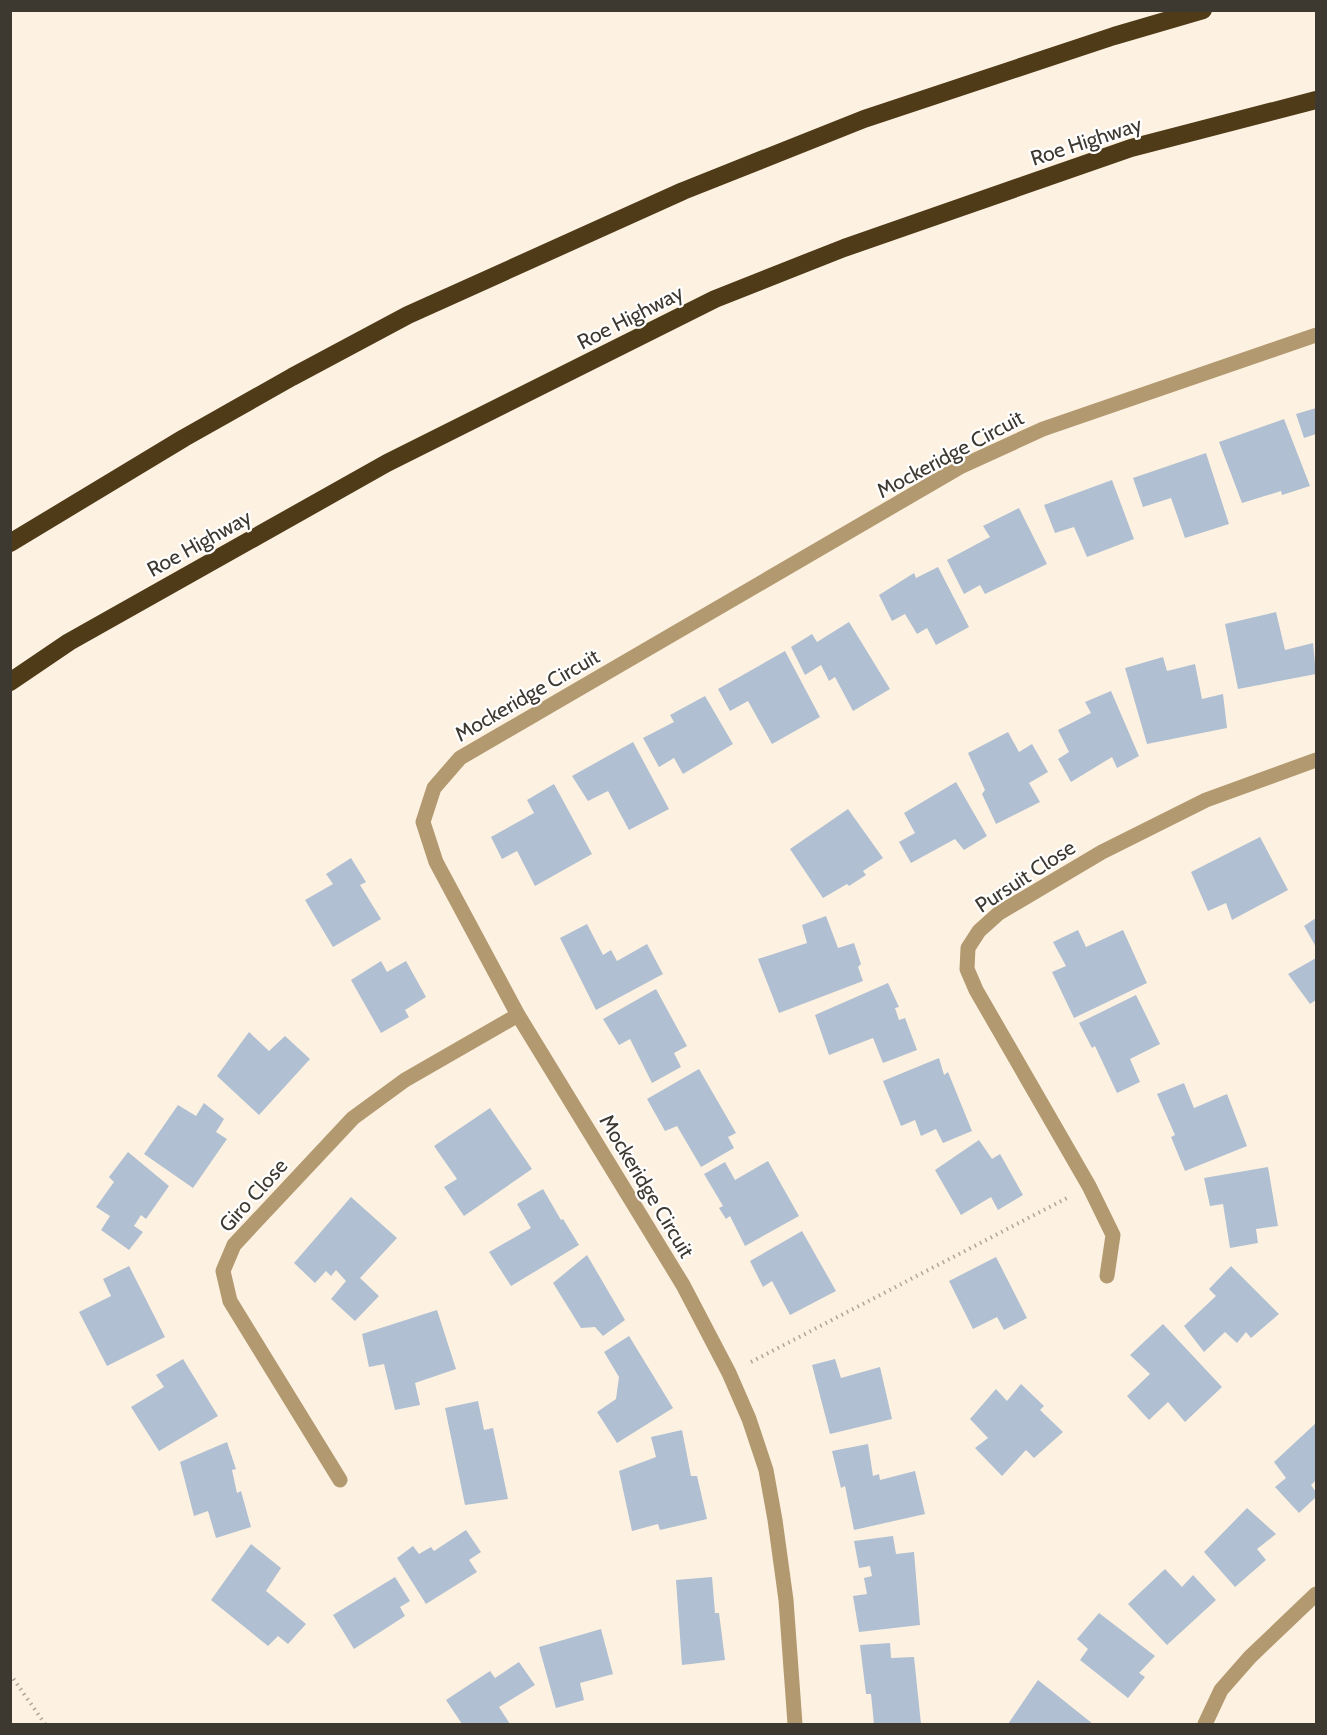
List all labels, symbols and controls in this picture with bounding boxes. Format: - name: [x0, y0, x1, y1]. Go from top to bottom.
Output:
- street label: Roe Highway: [1027, 111, 1145, 171]
- street label: Roe Highway: [573, 279, 687, 354]
- street label: Mockeridge Circuit: [872, 405, 1028, 503]
- street label: Roe Highway: [142, 504, 256, 582]
- street label: Mockeridge Circuit: [450, 643, 604, 747]
- street label: Pursuit Close: [970, 834, 1080, 918]
- street label: Mockeridge Circuit: [594, 1110, 700, 1262]
- street label: Giro Close: [214, 1153, 293, 1237]

